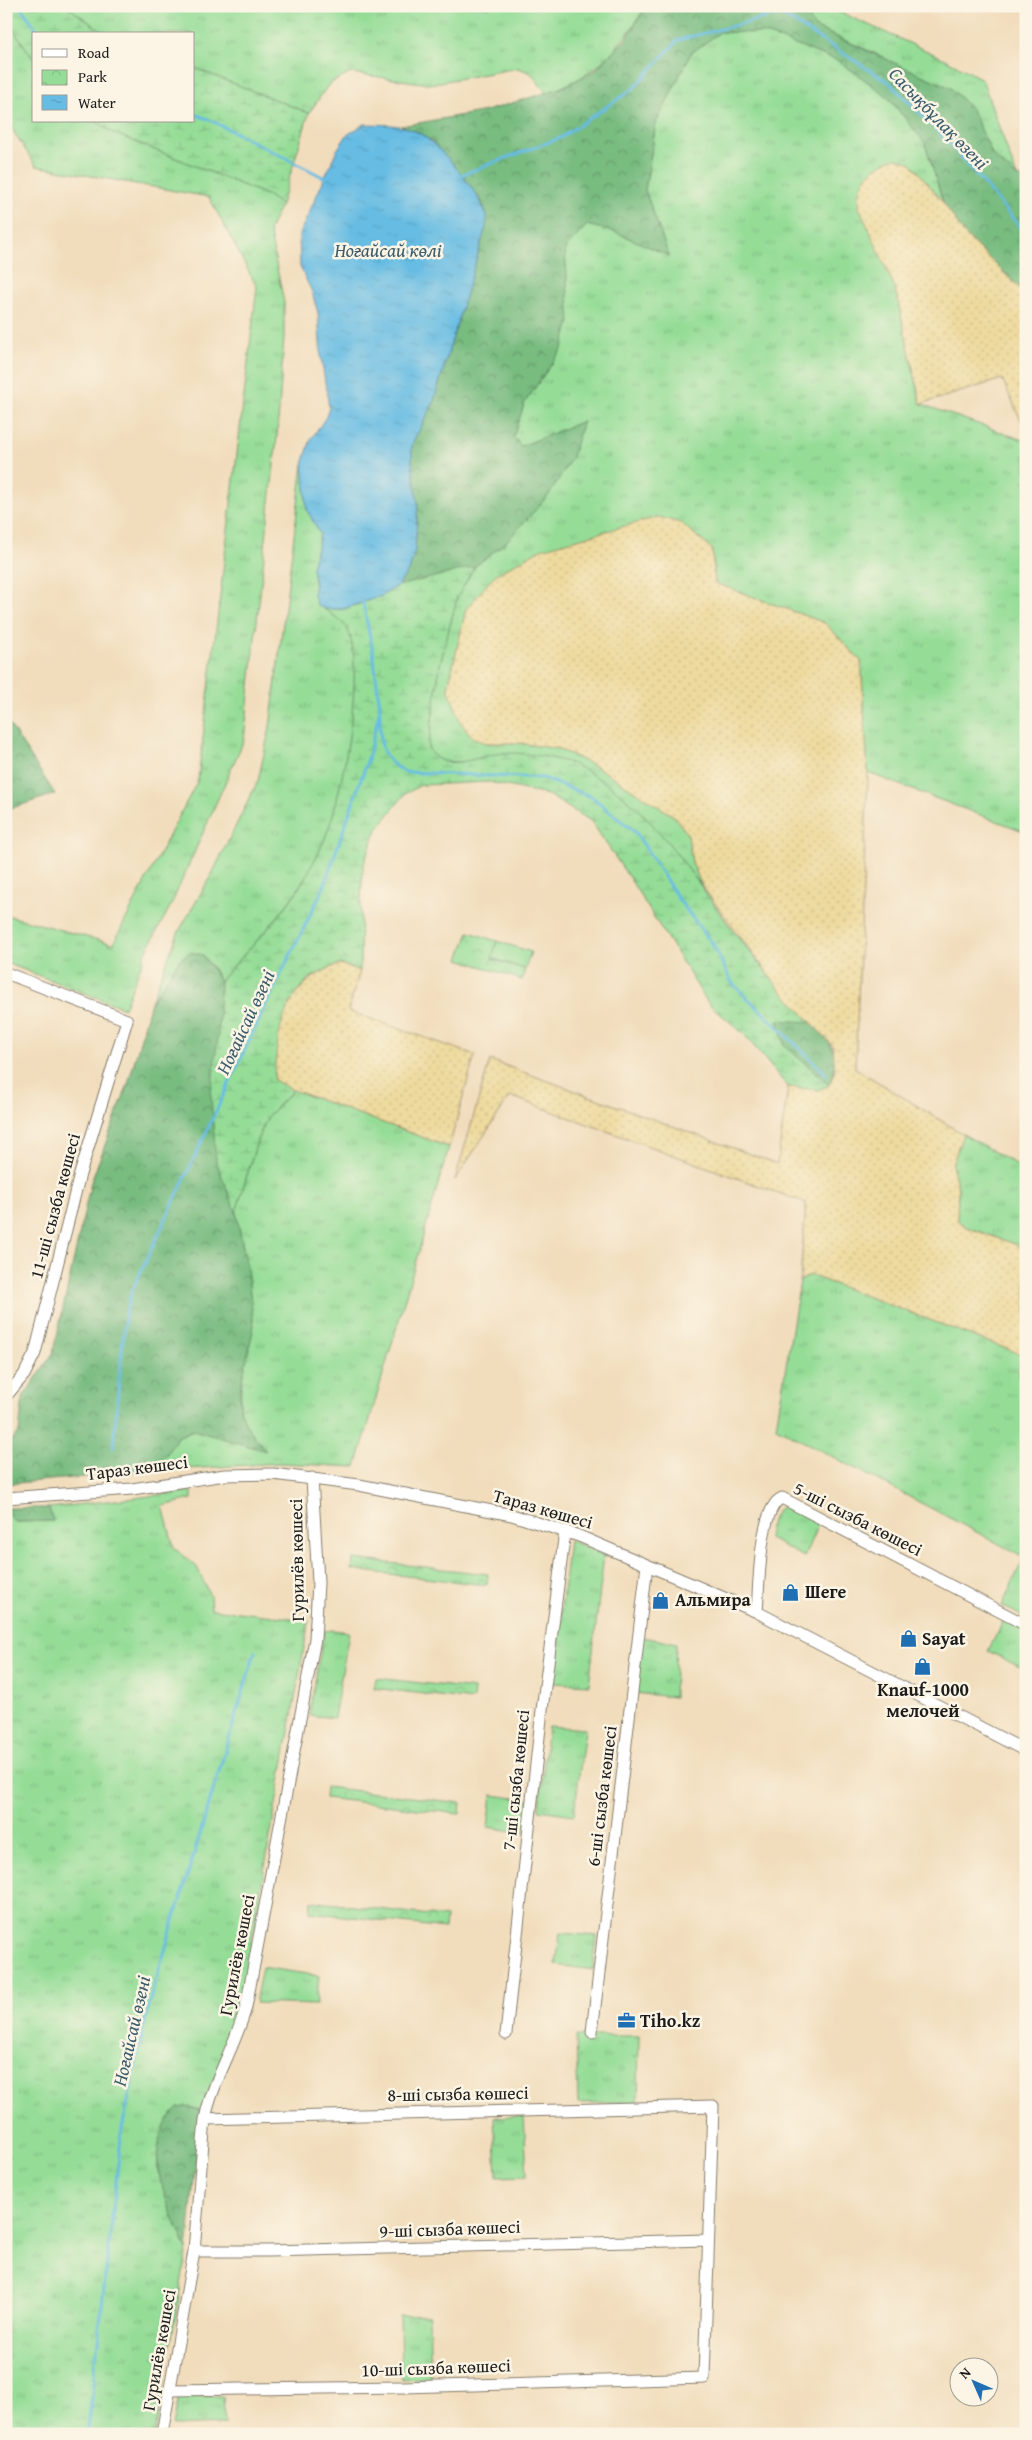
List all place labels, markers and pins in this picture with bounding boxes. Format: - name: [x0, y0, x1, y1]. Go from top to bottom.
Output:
- place label: Шеге: [805, 1578, 847, 1605]
- shop icon: Шеге: [781, 1582, 801, 1602]
- place label: Альмира: [675, 1586, 751, 1613]
- shop icon: Альмира: [651, 1590, 671, 1610]
- place label: Sayat: [922, 1625, 966, 1652]
- shop icon: Sayat: [898, 1629, 918, 1649]
- shop icon: Knauf-1000 мелочей: [913, 1657, 933, 1677]
- place label: Knauf-1000 мелочей: [877, 1676, 969, 1724]
- place label: Tiho.kz: [640, 2007, 701, 2034]
- office icon: Tiho.kz: [616, 2011, 636, 2031]

